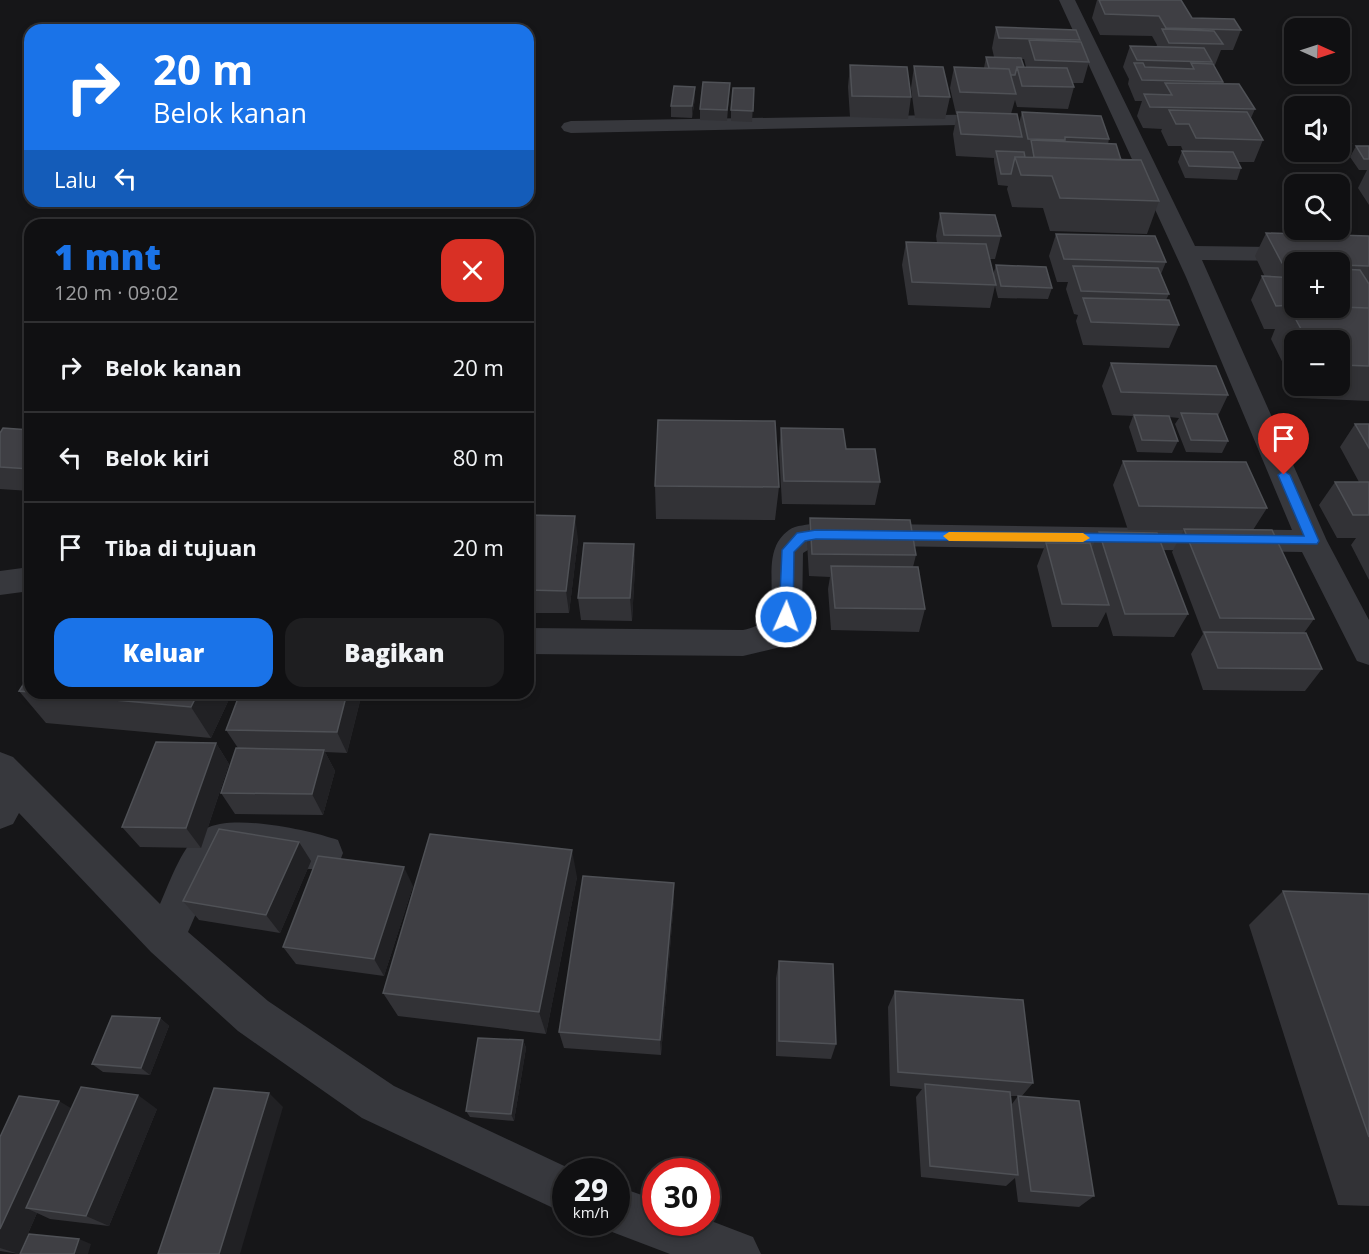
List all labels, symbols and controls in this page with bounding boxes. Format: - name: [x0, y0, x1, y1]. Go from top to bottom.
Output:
- north arrow: [1284, 18, 1350, 84]
- map controls: [1284, 18, 1350, 396]
- text: 20 m: [153, 40, 253, 97]
- icon: right: [54, 48, 132, 126]
- text: Belok kanan: [153, 94, 307, 131]
- button: sound: [1284, 96, 1350, 162]
- icon: left: [109, 162, 142, 195]
- text: Lalu: [54, 164, 97, 194]
- button: search: [1284, 174, 1350, 240]
- text: 1 mnt: [54, 232, 161, 281]
- button: close: [441, 239, 504, 302]
- button: +: [1284, 252, 1350, 318]
- text: 120 m · 09:02: [54, 279, 179, 306]
- button: −: [1284, 330, 1350, 396]
- icon: right: [54, 351, 87, 384]
- text: Belok kanan: [105, 352, 242, 382]
- text: 20 m: [453, 352, 504, 382]
- pin: [1258, 413, 1309, 475]
- icon: arrive: [1267, 422, 1300, 455]
- icon: left: [54, 441, 87, 474]
- text: Belok kiri: [105, 442, 210, 472]
- text: 80 m: [453, 442, 504, 472]
- icon: arrive: [54, 531, 87, 564]
- text: Tiba di tujuan: [105, 532, 257, 562]
- text: 20 m: [453, 532, 504, 562]
- position arrow: [754, 585, 818, 649]
- button: Keluar: [54, 618, 273, 687]
- button: Bagikan: [285, 618, 504, 687]
- speed limit sign: 30: [642, 1158, 720, 1236]
- text: 29: [574, 1169, 608, 1210]
- text: km/h: [573, 1202, 609, 1222]

